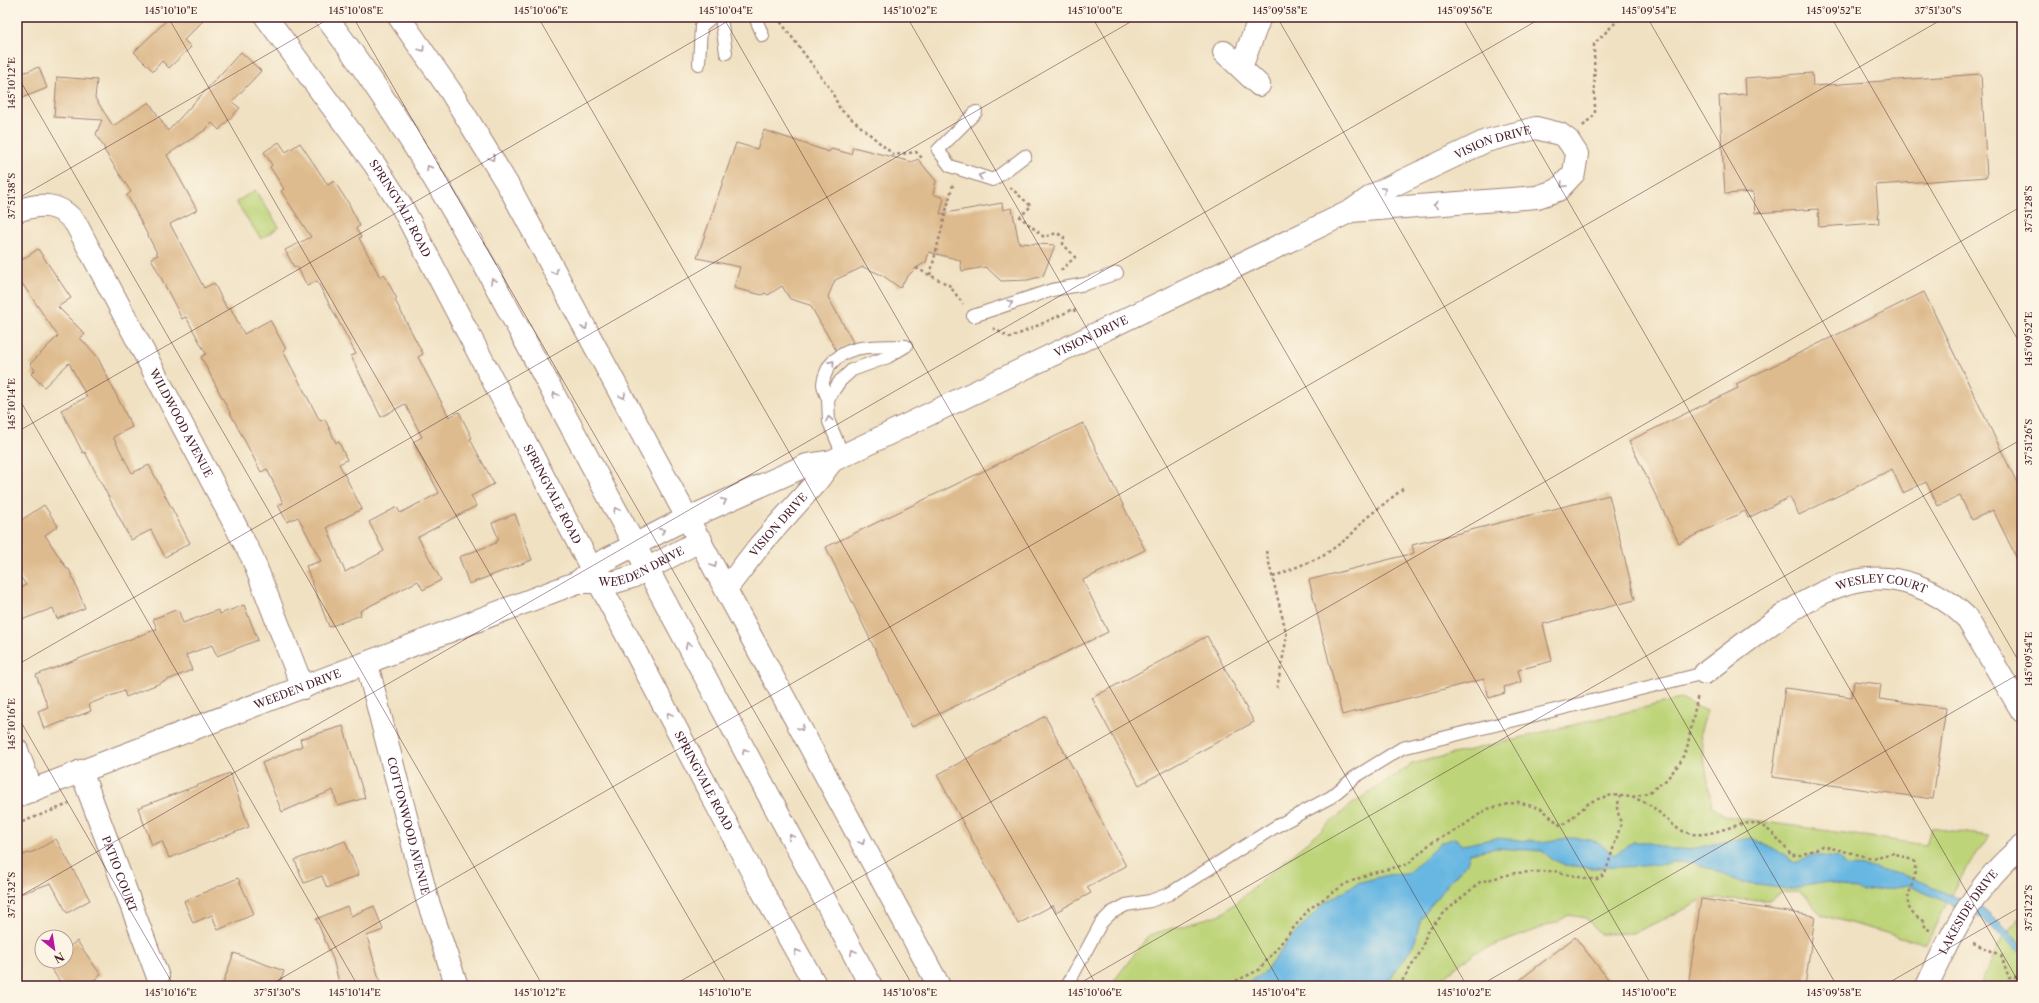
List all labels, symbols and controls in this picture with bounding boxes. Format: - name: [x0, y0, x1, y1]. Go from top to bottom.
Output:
- text: 145°10'10"E: [145, 4, 197, 17]
- text: 145°10'08"E: [329, 4, 383, 17]
- text: 145°10'06"E: [514, 4, 568, 17]
- text: 145°10'04"E: [699, 4, 753, 17]
- text: 145°10'02"E: [883, 4, 937, 17]
- text: 145°10'00"E: [1068, 4, 1122, 17]
- text: 145°09'58"E: [1252, 4, 1308, 17]
- text: 145°09'56"E: [1438, 4, 1492, 17]
- text: 145°09'54"E: [1622, 4, 1676, 17]
- text: 145°09'52"E: [1807, 4, 1862, 17]
- text: 37°51'30"S: [1915, 4, 1961, 17]
- one-way arrow: [417, 45, 425, 52]
- text: 145°10'12"E: [5, 57, 18, 109]
- street label: VISION DRIVE: [1451, 122, 1533, 162]
- one-way arrow: [487, 154, 495, 161]
- street label: SPRINGVALE ROAD: [366, 157, 434, 260]
- one-way arrow: [426, 165, 433, 172]
- one-way arrow: [978, 172, 985, 181]
- text: 37°51'38"S: [5, 173, 18, 219]
- one-way arrow: [1561, 181, 1568, 188]
- text: 37°51'28"S: [2022, 186, 2035, 232]
- one-way arrow: [1379, 187, 1387, 195]
- one-way arrow: [1433, 200, 1439, 209]
- one-way arrow: [550, 268, 558, 275]
- one-way arrow: [491, 278, 498, 285]
- one-way arrow: [1006, 299, 1013, 308]
- text: 145°09'52"E: [2022, 311, 2035, 366]
- street label: VISION DRIVE: [1051, 312, 1131, 360]
- one-way arrow: [581, 323, 588, 330]
- one-way arrow: [828, 360, 835, 368]
- street label: WILDWOOD AVENUE: [146, 365, 216, 480]
- text: 145°10'14"E: [5, 378, 18, 430]
- one-way arrow: [552, 392, 560, 400]
- one-way arrow: [618, 392, 626, 399]
- one-way arrow: [825, 416, 834, 422]
- text: 37°51'26"S: [2022, 419, 2035, 465]
- street label: SPRINGVALE ROAD: [521, 442, 584, 546]
- street label: VISION DRIVE: [746, 490, 810, 560]
- one-way arrow: [720, 498, 728, 506]
- one-way arrow: [613, 507, 621, 514]
- one-way arrow: [657, 528, 665, 536]
- street label: WEEDEN DRIVE: [597, 543, 687, 589]
- one-way arrow: [709, 561, 716, 568]
- street label: WESLEY COURT: [1833, 571, 1930, 597]
- text: 145°09'54"E: [2022, 632, 2035, 686]
- one-way arrow: [686, 642, 693, 649]
- street label: WEEDEN DRIVE: [251, 666, 343, 712]
- text: 145°10'16"E: [5, 698, 18, 750]
- one-way arrow: [666, 711, 673, 719]
- one-way arrow: [796, 724, 804, 731]
- street label: SPRINGVALE ROAD: [672, 729, 736, 833]
- one-way arrow: [743, 748, 750, 756]
- street label: COTTONWOOD AVENUE: [384, 755, 433, 897]
- street label: PATIO COURT: [99, 834, 140, 915]
- one-way arrow: [789, 834, 796, 841]
- one-way arrow: [857, 838, 865, 846]
- street label: LAKESIDE DRIVE: [1936, 866, 2001, 957]
- text: 37°51'32"S: [5, 872, 18, 918]
- text: 37°51'22"S: [2022, 885, 2035, 931]
- north arrow: [34, 929, 74, 969]
- one-way arrow: [850, 948, 857, 956]
- text: N: [51, 949, 67, 966]
- one-way arrow: [795, 949, 802, 956]
- text: 145°10'16"E: [145, 986, 197, 999]
- text: 37°51'30"S: [254, 986, 300, 999]
- text: 145°10'14"E: [329, 986, 381, 999]
- text: 145°10'12"E: [514, 986, 566, 999]
- text: 145°10'10"E: [699, 986, 751, 999]
- text: 145°10'08"E: [883, 986, 937, 999]
- text: 145°10'06"E: [1068, 986, 1122, 999]
- text: 145°10'04"E: [1252, 986, 1306, 999]
- text: 145°10'02"E: [1437, 986, 1491, 999]
- text: 145°10'00"E: [1622, 986, 1676, 999]
- text: 145°09'58"E: [1806, 986, 1862, 999]

